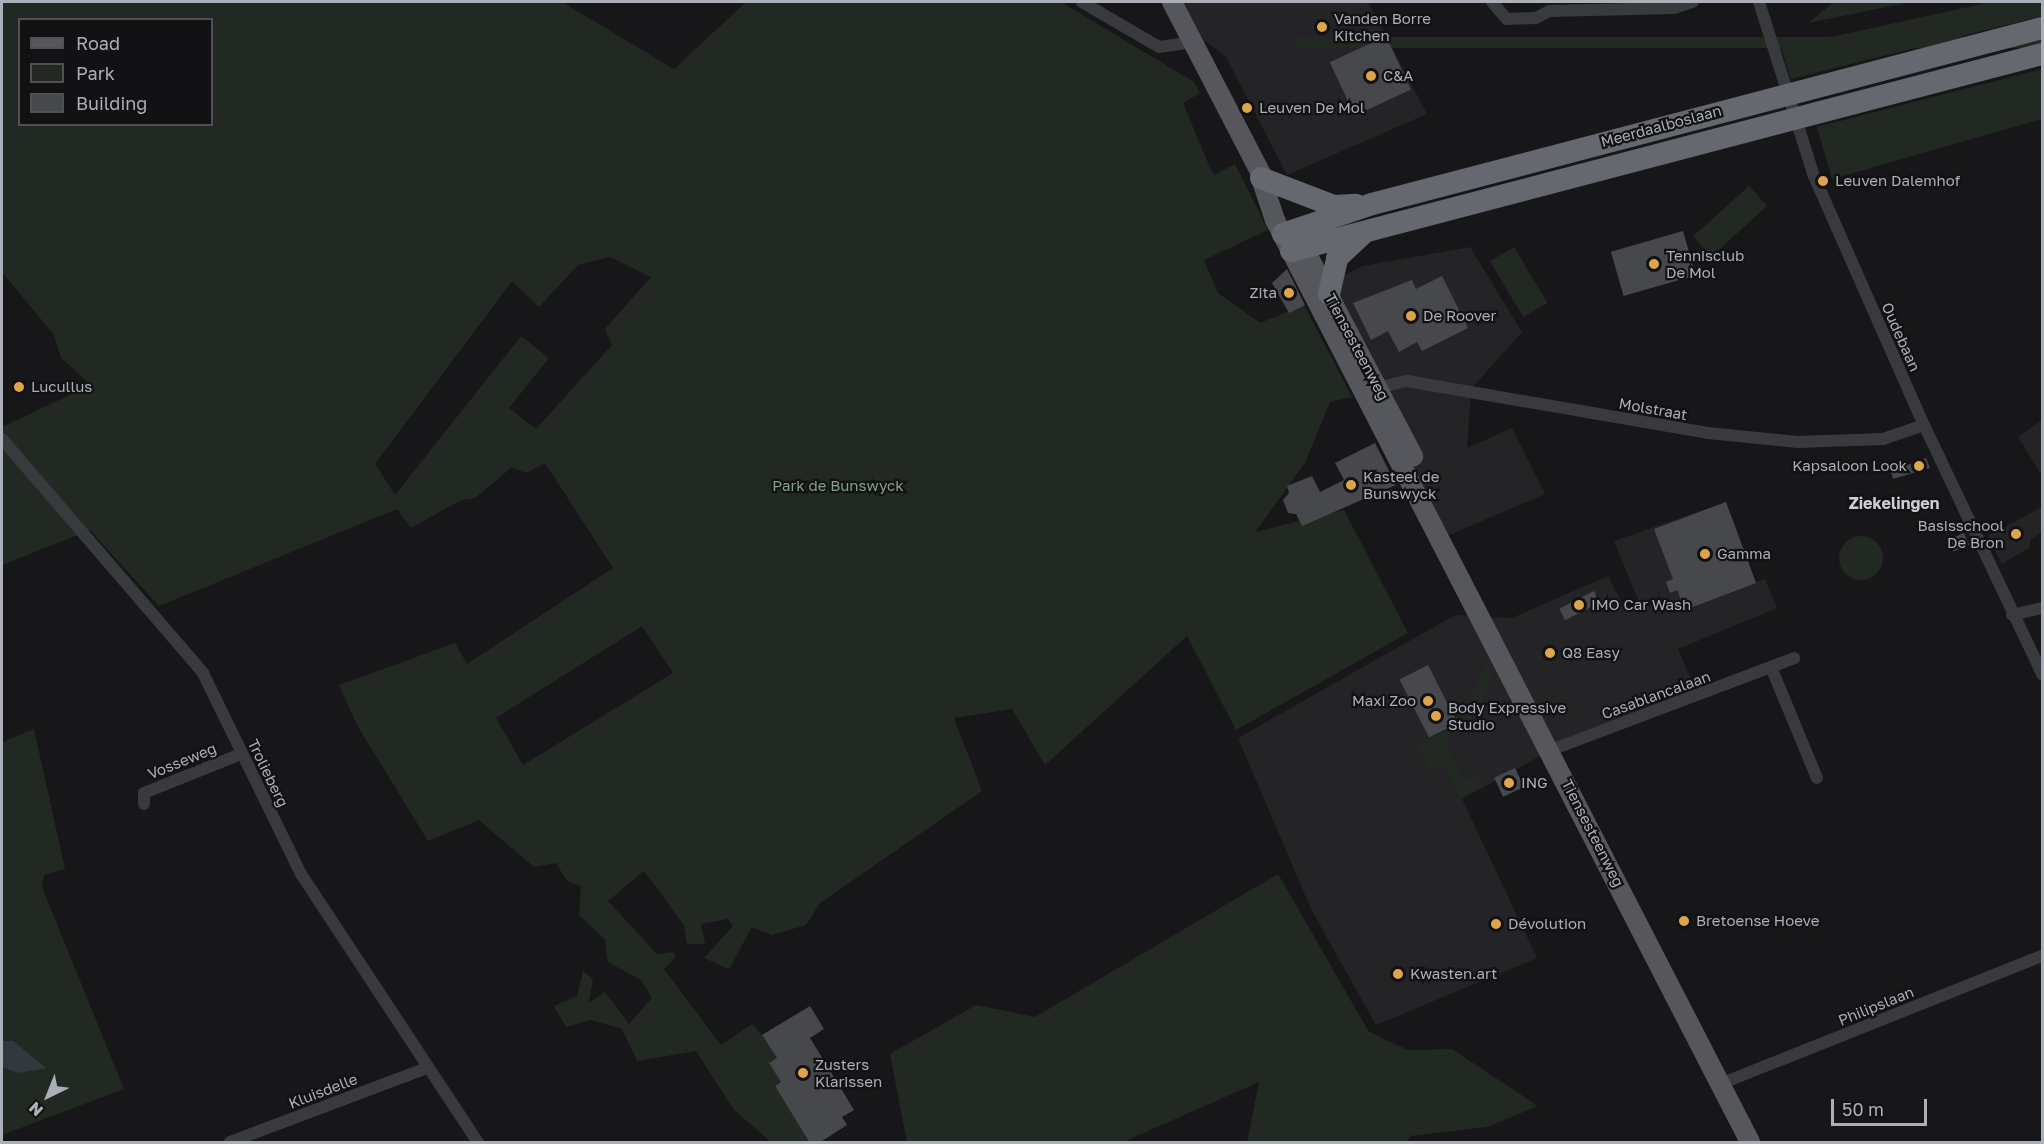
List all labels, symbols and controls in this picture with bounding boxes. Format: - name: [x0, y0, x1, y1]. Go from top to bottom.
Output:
- place label: Vanden Borre Kitchen: [1334, 9, 1431, 44]
- legend: [18, 18, 213, 126]
- marker: Vanden Borre Kitchen: [1315, 20, 1329, 34]
- text: Road: [76, 32, 120, 54]
- text: Park: [76, 62, 115, 84]
- place label: C&A: [1383, 67, 1413, 85]
- marker: C&A: [1364, 69, 1378, 83]
- text: Building: [76, 92, 147, 114]
- place label: Leuven De Mol: [1259, 99, 1365, 117]
- marker: Leuven De Mol: [1240, 101, 1254, 115]
- street label: Meerdaalboslaan: [1599, 101, 1723, 151]
- place label: Leuven Dalemhof: [1835, 172, 1960, 190]
- marker: Leuven Dalemhof: [1816, 174, 1830, 188]
- place label: Tennisclub De Mol: [1666, 246, 1744, 281]
- marker: Tennisclub De Mol: [1647, 257, 1661, 271]
- place label: Zita: [1250, 284, 1277, 302]
- marker: Zita: [1282, 286, 1296, 300]
- street label: Tiensesteenweg: [1321, 291, 1393, 403]
- street label: Oudebaan: [1878, 300, 1924, 374]
- place label: De Roover: [1423, 307, 1496, 325]
- marker: De Roover: [1404, 309, 1418, 323]
- place label: Lucullus: [31, 378, 92, 396]
- marker: Lucullus: [12, 380, 26, 394]
- street label: Molstraat: [1617, 394, 1689, 424]
- place label: Kapsaloon Look: [1792, 457, 1907, 475]
- marker: Kapsaloon Look: [1912, 459, 1926, 473]
- place label: Kasteel de Bunswyck: [1363, 467, 1439, 502]
- park label: Park de Bunswyck: [772, 477, 904, 495]
- marker: Kasteel de Bunswyck: [1344, 478, 1358, 492]
- district label: Ziekelingen: [1849, 493, 1939, 513]
- place label: Basisschool De Bron: [1917, 516, 2004, 551]
- marker: Basisschool De Bron: [2009, 527, 2023, 541]
- place label: Gamma: [1717, 545, 1771, 563]
- marker: Gamma: [1698, 547, 1712, 561]
- place label: IMO Car Wash: [1591, 596, 1691, 614]
- marker: IMO Car Wash: [1572, 598, 1586, 612]
- place label: Q8 Easy: [1562, 644, 1620, 662]
- marker: Q8 Easy: [1543, 646, 1557, 660]
- street label: Casablancalaan: [1599, 667, 1713, 723]
- place label: Maxi Zoo: [1352, 692, 1416, 710]
- marker: Maxi Zoo: [1421, 694, 1435, 708]
- place label: Body Expressive Studio: [1448, 698, 1566, 733]
- marker: Body Expressive Studio: [1429, 709, 1443, 723]
- street label: Trolieberg: [244, 736, 292, 810]
- street label: Vosseweg: [145, 739, 219, 783]
- place label: ING: [1521, 774, 1548, 792]
- marker: ING: [1502, 776, 1516, 790]
- street label: Tiensesteenweg: [1558, 776, 1628, 890]
- place label: Bretoense Hoeve: [1696, 912, 1819, 930]
- marker: Bretoense Hoeve: [1677, 914, 1691, 928]
- place label: Dévolution: [1508, 915, 1586, 933]
- marker: Dévolution: [1489, 917, 1503, 931]
- place label: Kwasten.art: [1410, 965, 1497, 983]
- marker: Kwasten.art: [1391, 967, 1405, 981]
- street label: Philipslaan: [1836, 983, 1916, 1029]
- place label: Zusters Klarissen: [815, 1055, 882, 1090]
- north arrow: [18, 1066, 78, 1126]
- marker: Zusters Klarissen: [796, 1066, 810, 1080]
- street label: Kluisdelle: [286, 1070, 360, 1112]
- scale bar: [1834, 1087, 1930, 1125]
- text: N: [24, 1098, 47, 1121]
- text: 50 m: [1842, 1098, 1884, 1120]

